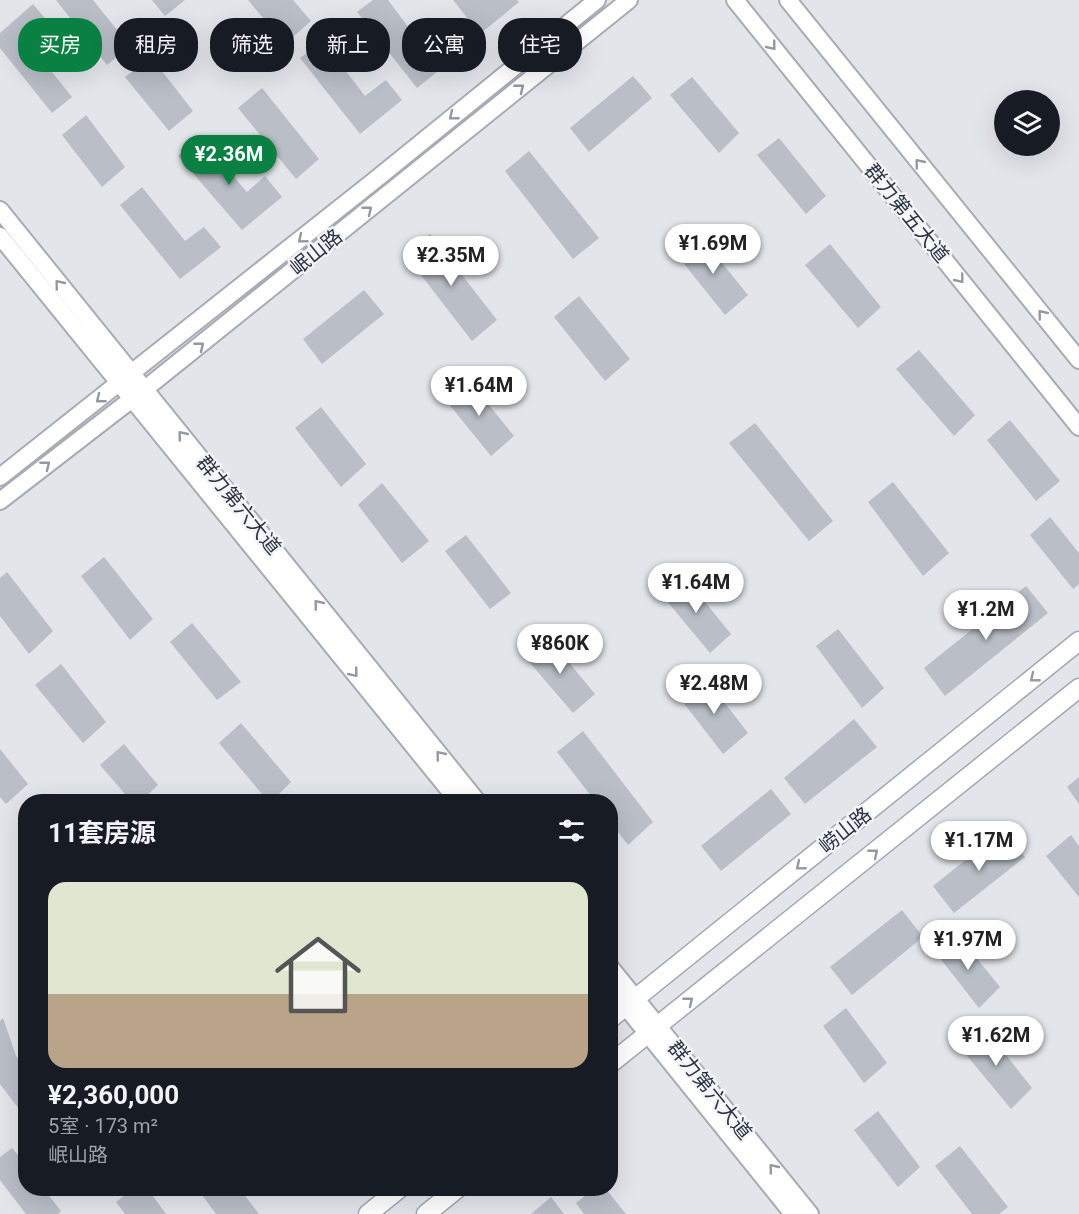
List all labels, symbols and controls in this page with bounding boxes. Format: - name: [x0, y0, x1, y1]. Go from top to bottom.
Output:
- chip: 买房: [18, 18, 102, 72]
- chip: 租房: [114, 18, 198, 72]
- chip: 筛选: [210, 18, 294, 72]
- chip: 新上: [306, 18, 390, 72]
- chip: 公寓: [402, 18, 486, 72]
- chip: 住宅: [498, 18, 582, 72]
- one-way arrow: [764, 39, 775, 50]
- one-way arrow: [513, 84, 524, 95]
- map controls: [994, 90, 1060, 156]
- button: layers: [994, 90, 1060, 156]
- one-way arrow: [449, 109, 460, 120]
- pin: ¥2.36M: [180, 135, 278, 186]
- text: ¥2.36M: [195, 142, 263, 166]
- street label: 群力第五大道: [860, 159, 954, 267]
- one-way arrow: [916, 159, 927, 170]
- one-way arrow: [361, 207, 372, 218]
- street label: 岷山路: [285, 224, 347, 280]
- pin: ¥1.69M: [664, 224, 762, 275]
- one-way arrow: [297, 231, 308, 242]
- text: ¥1.69M: [679, 231, 747, 255]
- pin: ¥2.35M: [402, 236, 500, 287]
- text: ¥2.35M: [417, 243, 485, 267]
- one-way arrow: [953, 272, 964, 283]
- one-way arrow: [56, 280, 67, 291]
- one-way arrow: [1039, 310, 1050, 321]
- one-way arrow: [193, 342, 204, 353]
- pin: ¥1.64M: [430, 366, 528, 417]
- text: ¥1.64M: [445, 373, 513, 397]
- one-way arrow: [95, 392, 106, 403]
- one-way arrow: [179, 431, 190, 442]
- street label: 群力第六大道: [192, 451, 286, 559]
- one-way arrow: [39, 462, 50, 473]
- pin: ¥1.64M: [647, 563, 745, 614]
- text: ¥1.64M: [662, 570, 730, 594]
- pin: ¥1.2M: [944, 590, 1028, 641]
- text: ¥1.2M: [958, 597, 1014, 621]
- one-way arrow: [314, 599, 325, 610]
- pin: ¥860K: [518, 624, 602, 675]
- text: ¥860K: [531, 631, 589, 655]
- pin: ¥2.48M: [665, 664, 763, 715]
- one-way arrow: [347, 666, 358, 677]
- one-way arrow: [1029, 670, 1040, 681]
- text: ¥2.48M: [680, 671, 748, 695]
- one-way arrow: [437, 751, 448, 762]
- street label: 崂山路: [814, 802, 876, 858]
- icon: filters: [555, 814, 588, 847]
- text: 11套房源: [48, 818, 156, 848]
- pin: ¥1.17M: [930, 821, 1028, 872]
- text: ¥1.17M: [945, 828, 1013, 852]
- one-way arrow: [867, 849, 878, 860]
- one-way arrow: [796, 859, 807, 870]
- pin: ¥1.97M: [919, 920, 1017, 971]
- icon: home: [264, 921, 372, 1029]
- text: ¥1.97M: [934, 927, 1002, 951]
- one-way arrow: [682, 998, 693, 1009]
- pin: ¥1.62M: [947, 1016, 1045, 1067]
- text: ¥1.62M: [962, 1023, 1030, 1047]
- street label: 群力第六大道: [663, 1036, 757, 1144]
- text: ¥2,360,000: [48, 1080, 179, 1110]
- text: 5室 · 173 m²: [48, 1114, 158, 1138]
- text: 岷山路: [48, 1143, 108, 1167]
- one-way arrow: [770, 1164, 781, 1175]

